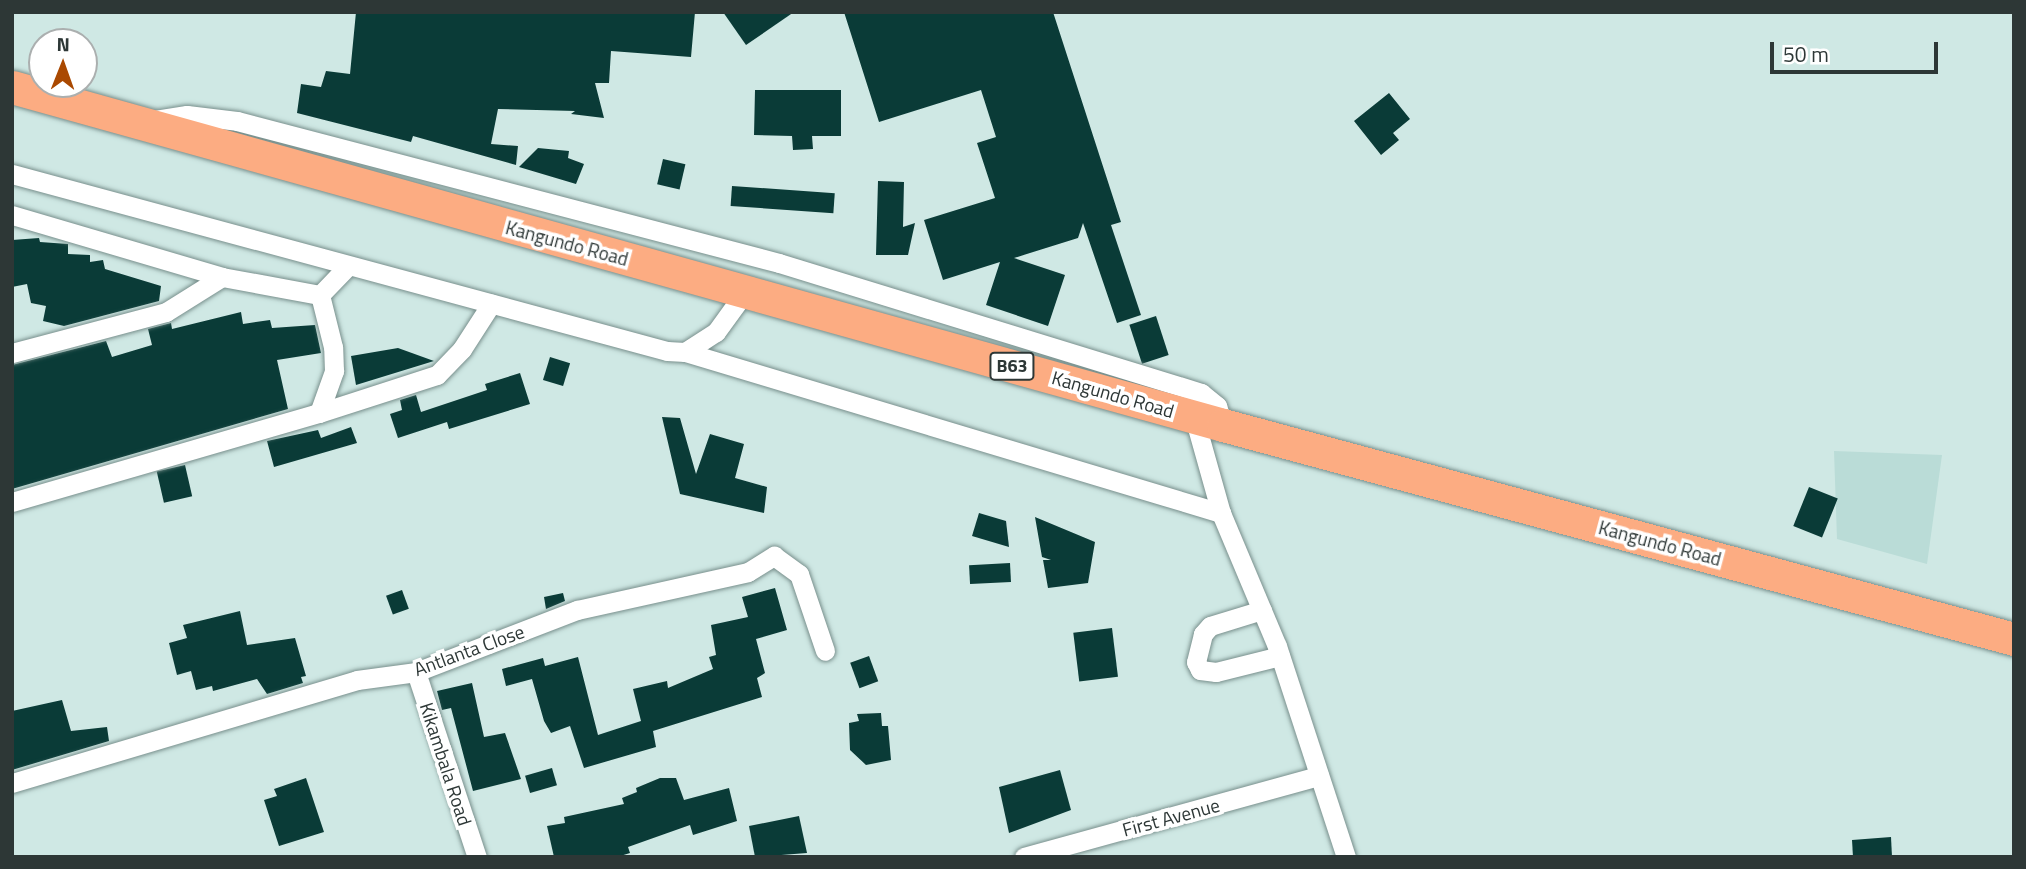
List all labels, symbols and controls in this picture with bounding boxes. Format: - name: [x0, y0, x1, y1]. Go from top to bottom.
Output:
- north arrow: [28, 28, 98, 98]
- scale bar: [1774, 28, 1942, 72]
- text: N: [56, 29, 70, 58]
- text: 50 m: [1783, 38, 1829, 70]
- street label: Kangundo Road: [503, 216, 631, 270]
- road number: B63: [989, 352, 1035, 380]
- street label: Kangundo Road: [1049, 366, 1177, 422]
- street label: Kangundo Road: [1596, 516, 1724, 570]
- street label: Antlanta Close: [411, 619, 527, 681]
- street label: Kikambala Road: [415, 700, 477, 828]
- street label: First Avenue: [1120, 793, 1222, 841]

